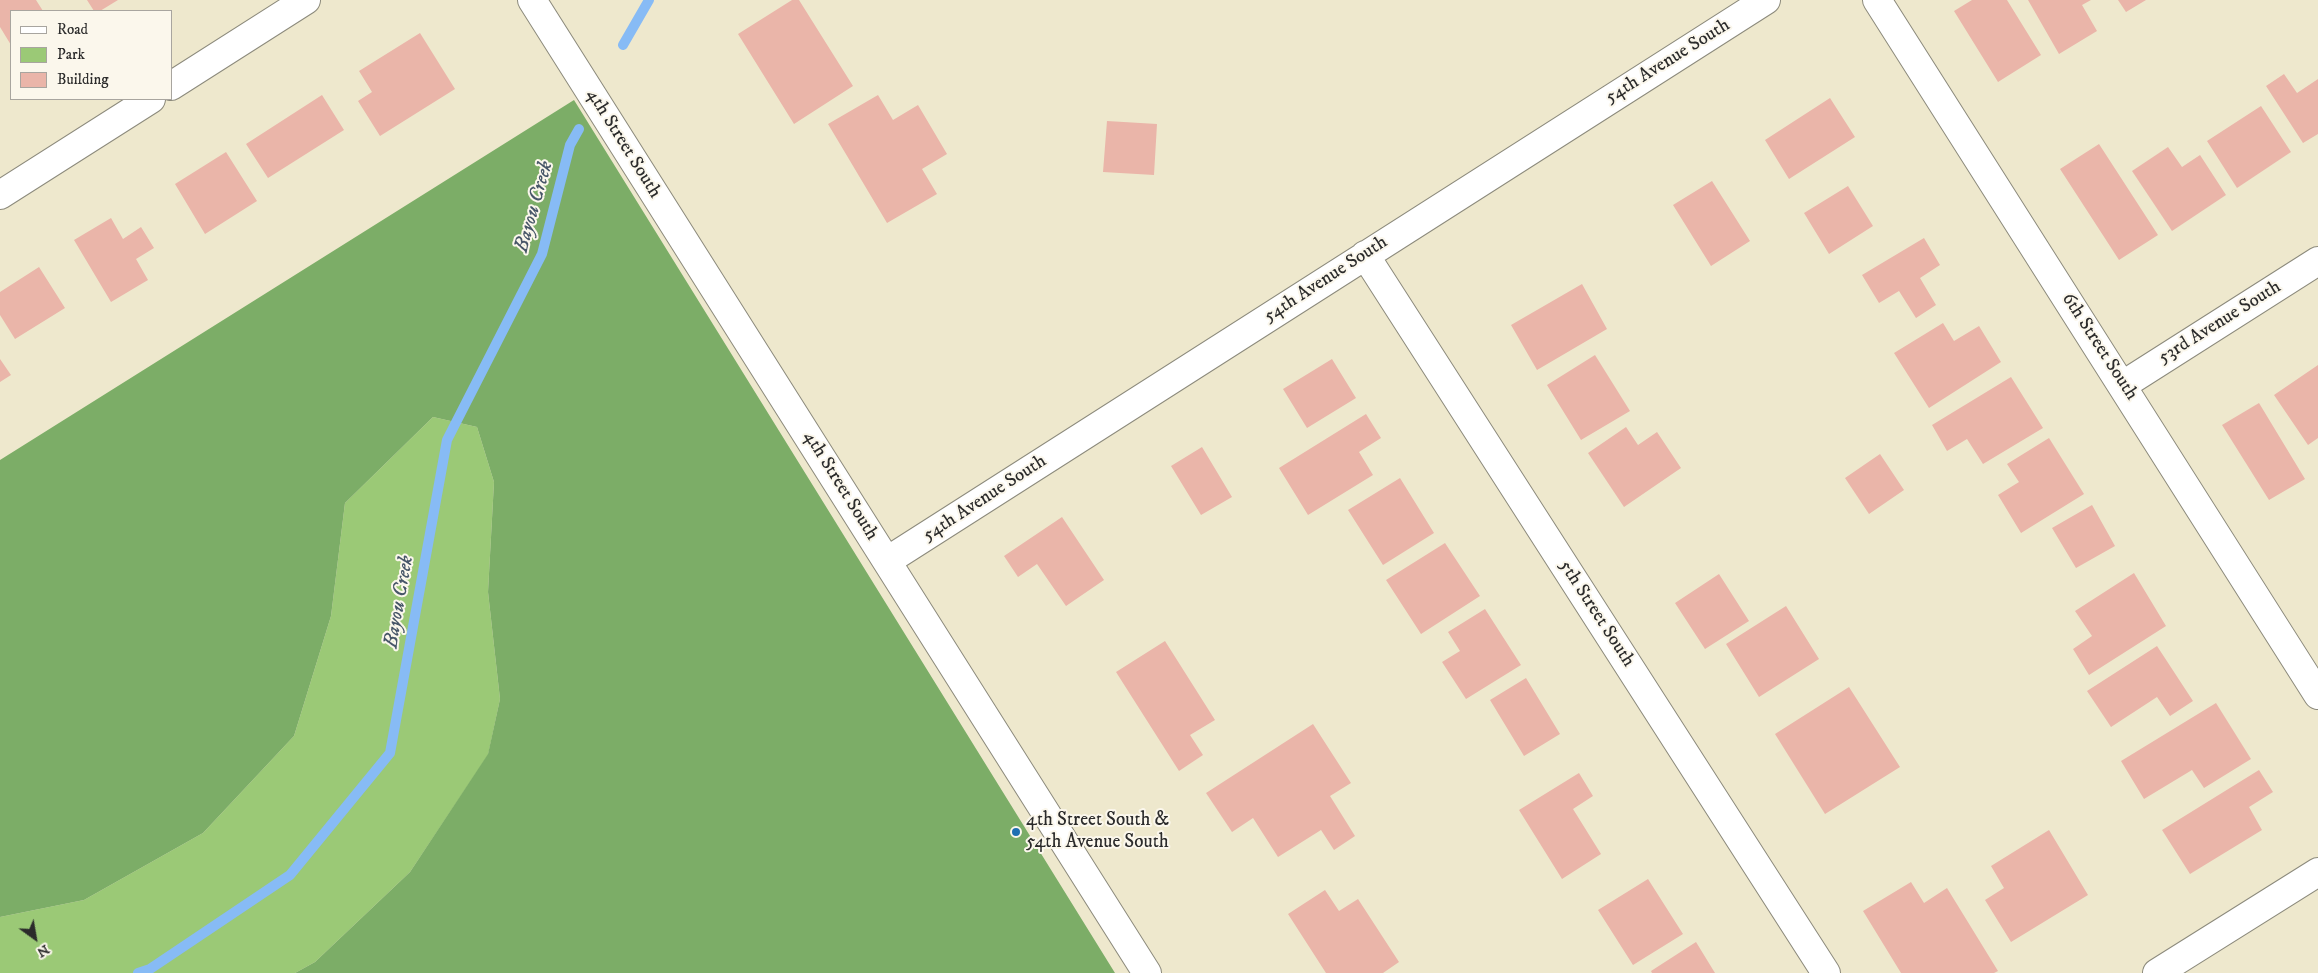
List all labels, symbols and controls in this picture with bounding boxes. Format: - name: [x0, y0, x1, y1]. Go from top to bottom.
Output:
- legend: [10, 10, 172, 100]
- street label: 54th Avenue South: [1601, 15, 1735, 109]
- text: Road: [57, 20, 88, 39]
- text: Park: [57, 45, 85, 64]
- text: Building: [57, 70, 109, 89]
- street label: 4th Street South: [580, 85, 666, 203]
- water label: Bayou Creek: [511, 159, 559, 255]
- street label: 54th Avenue South: [1260, 232, 1392, 328]
- street label: 53rd Avenue South: [2154, 276, 2286, 370]
- street label: 6th Street South: [2056, 289, 2142, 405]
- street label: 4th Street South: [797, 427, 883, 545]
- street label: 54th Avenue South: [919, 451, 1051, 547]
- water label: Bayou Creek: [380, 554, 420, 650]
- street label: 5th Street South: [1553, 556, 1639, 672]
- place label: 4th Street South & 54th Avenue South: [1026, 810, 1169, 854]
- marker: 4th Street South & 54th Avenue South: [1010, 826, 1022, 838]
- north arrow: [10, 913, 60, 963]
- text: N: [33, 940, 53, 961]

